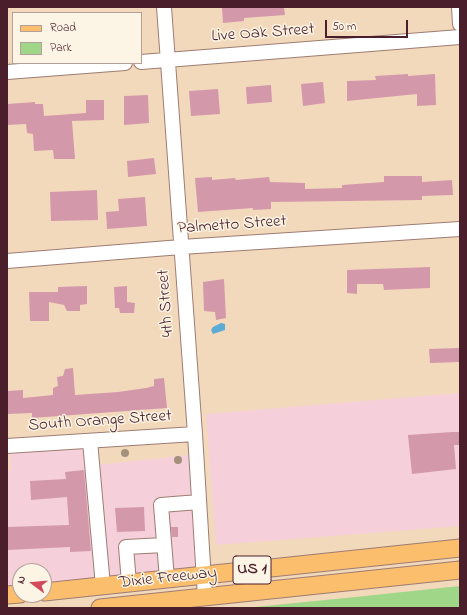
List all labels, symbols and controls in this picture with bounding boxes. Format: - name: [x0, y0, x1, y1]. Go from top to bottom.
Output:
- legend: [12, 12, 142, 64]
- scale bar: [327, 12, 410, 38]
- text: 50 m: [332, 18, 356, 36]
- text: Road: [50, 19, 76, 37]
- street label: Live Oak Street: [211, 20, 315, 48]
- text: Park: [50, 39, 72, 57]
- street label: Palmetto Street: [177, 212, 287, 240]
- street label: 4th Street: [154, 268, 180, 338]
- street label: South Orange Street: [28, 407, 172, 437]
- road number: US 1: [233, 556, 271, 584]
- north arrow: [12, 563, 52, 603]
- street label: Dixie Freeway: [118, 564, 218, 594]
- text: N: [13, 574, 30, 586]

